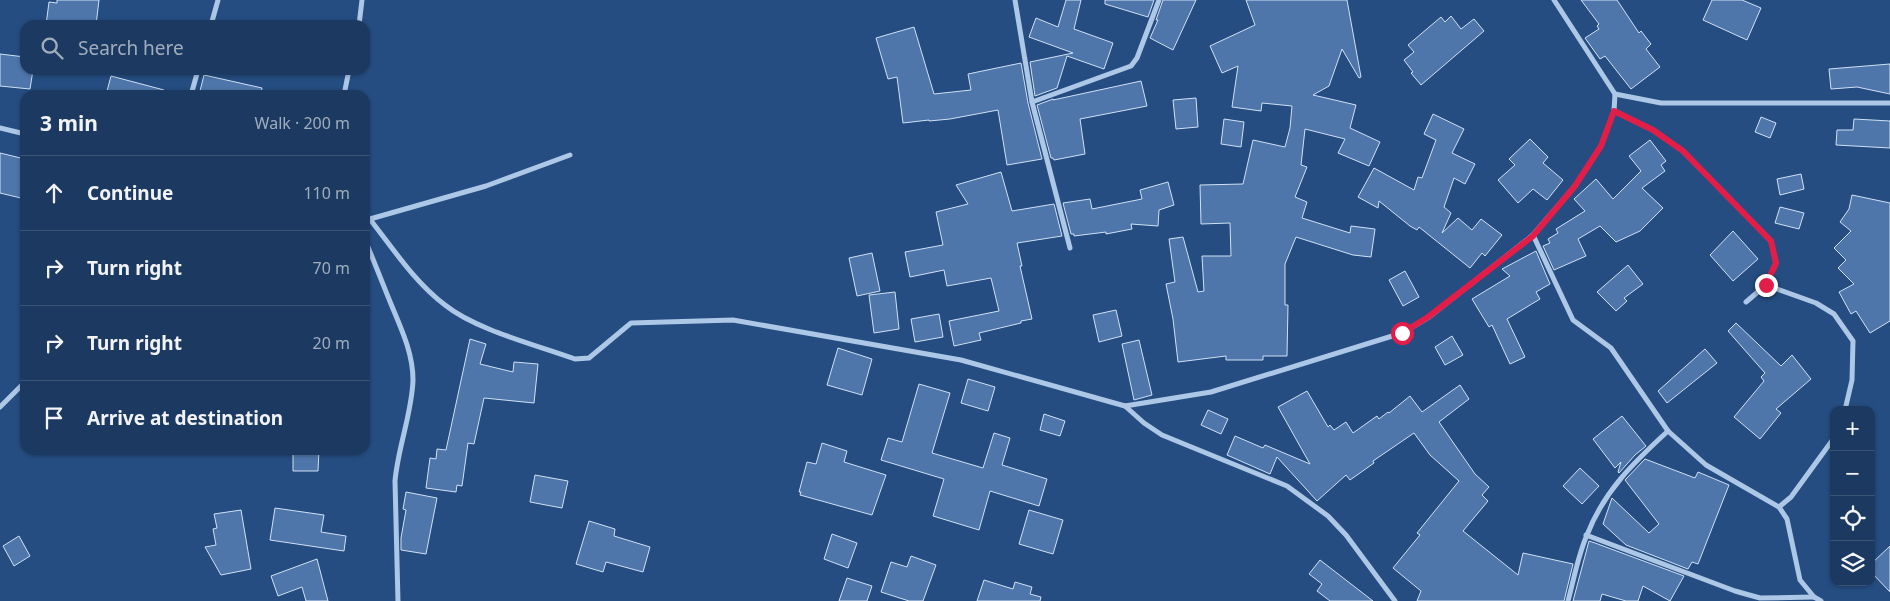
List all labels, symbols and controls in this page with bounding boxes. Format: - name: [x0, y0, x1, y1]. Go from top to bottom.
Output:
- search box: [20, 20, 370, 75]
- icon: search: [38, 34, 66, 62]
- text: Search here: [78, 35, 184, 61]
- text: 3 min: [40, 109, 98, 137]
- text: Walk · 200 m: [255, 112, 350, 134]
- icon: ahead: [40, 179, 68, 207]
- text: Continue: [87, 180, 173, 206]
- text: 110 m: [303, 182, 350, 204]
- icon: right: [40, 254, 68, 282]
- text: Turn right: [87, 255, 182, 281]
- text: 70 m: [313, 257, 350, 279]
- route end: [1755, 274, 1778, 297]
- route start: [1391, 322, 1414, 345]
- icon: right: [40, 329, 68, 357]
- text: Turn right: [87, 330, 182, 356]
- text: 20 m: [313, 332, 350, 354]
- icon: arrive: [40, 404, 68, 432]
- text: Arrive at destination: [87, 405, 283, 431]
- map controls: [1830, 406, 1875, 586]
- button: +: [1830, 406, 1875, 451]
- button: −: [1830, 451, 1875, 496]
- button: locate: [1830, 496, 1875, 541]
- button: layers: [1830, 541, 1875, 586]

